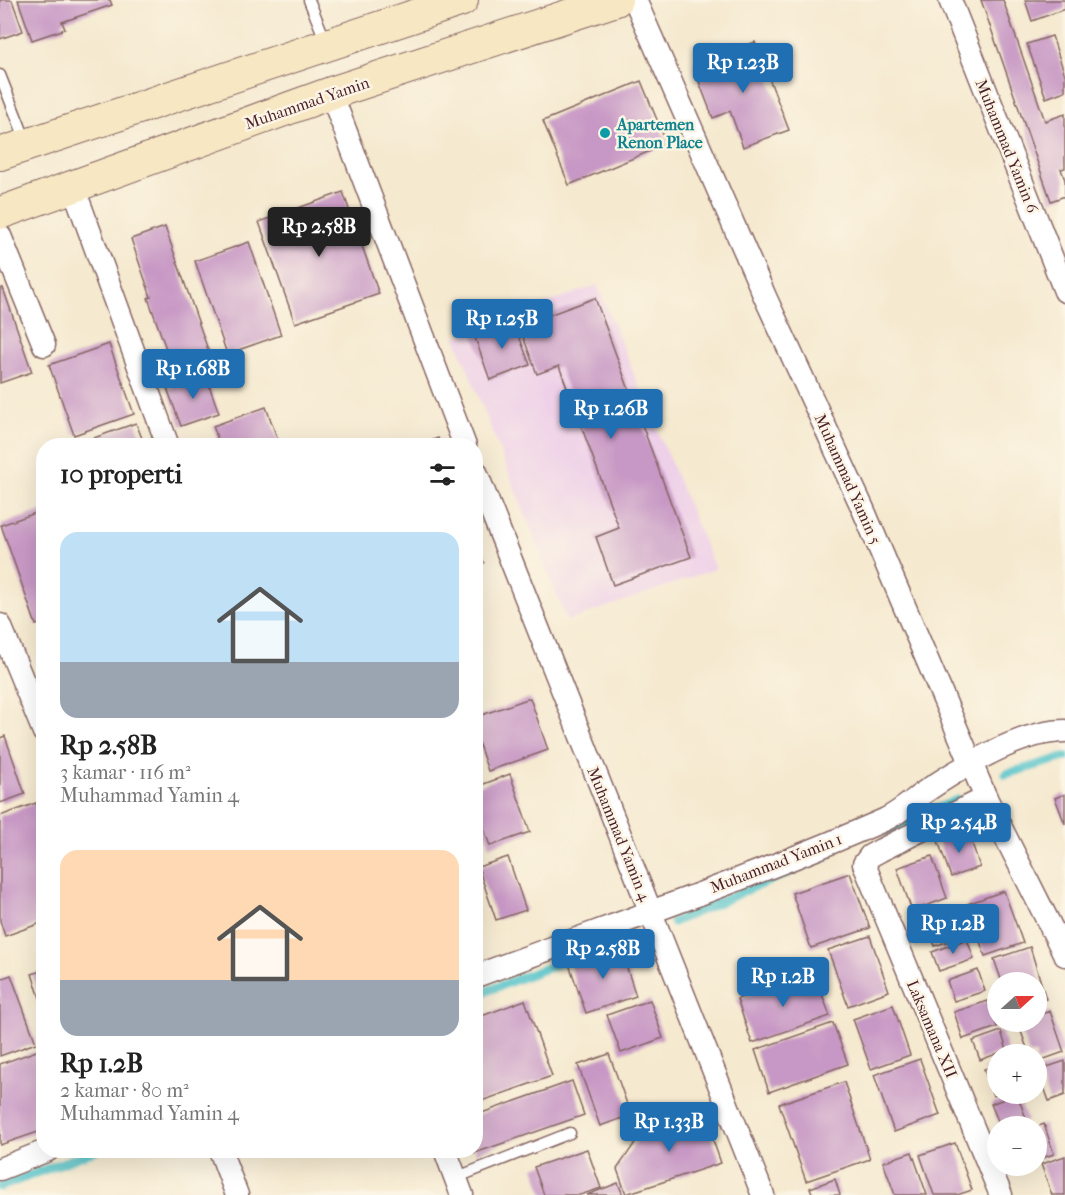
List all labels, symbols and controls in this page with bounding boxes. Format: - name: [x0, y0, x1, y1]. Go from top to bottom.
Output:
- pin: Rp 1.23B: [681, 43, 805, 94]
- text: Rp 1.23B: [707, 51, 779, 74]
- street label: Muhammad Yamin: [242, 73, 372, 133]
- street label: Muhammad Yamin 6: [972, 76, 1043, 216]
- place label: Apartemen Renon Place: [616, 115, 703, 152]
- marker: Apartemen Renon Place: [598, 126, 612, 140]
- pin: Rp 2.58B: [257, 207, 381, 258]
- text: Rp 2.58B: [282, 215, 356, 238]
- pin: Rp 1.25B: [440, 299, 564, 350]
- text: Rp 1.25B: [466, 307, 538, 330]
- pin: Rp 1.68B: [131, 349, 255, 400]
- text: Rp 1.68B: [156, 357, 230, 380]
- pin: Rp 1.26B: [549, 389, 673, 440]
- text: Rp 1.26B: [574, 397, 648, 420]
- street label: Muhammad Yamin 5: [811, 411, 885, 547]
- icon: filters: [426, 458, 459, 491]
- text: 10 properti: [60, 459, 182, 490]
- icon: home: [206, 571, 314, 679]
- text: Rp 2.58B: [60, 730, 157, 761]
- text: 3 kamar · 116 m²: [60, 761, 191, 784]
- street label: Muhammad Yamin 4: [583, 764, 655, 904]
- text: Muhammad Yamin 4: [60, 784, 239, 807]
- pin: Rp 2.54B: [897, 803, 1021, 854]
- text: Rp 2.54B: [921, 811, 997, 834]
- street label: Muhammad Yamin 1: [707, 829, 845, 897]
- icon: home: [206, 889, 314, 997]
- pin: Rp 1.2B: [898, 904, 1008, 955]
- text: Rp 1.2B: [921, 912, 985, 935]
- pin: Rp 2.58B: [541, 929, 665, 980]
- text: Rp 2.58B: [566, 937, 640, 960]
- pin: Rp 1.2B: [728, 957, 838, 1008]
- text: Rp 1.2B: [751, 965, 815, 988]
- north arrow: [987, 972, 1047, 1032]
- map controls: [987, 972, 1047, 1176]
- street label: Laksamana XII: [903, 977, 961, 1081]
- button: +: [987, 1044, 1047, 1104]
- text: Rp 1.2B: [60, 1048, 143, 1079]
- text: 2 kamar · 80 m²: [60, 1079, 189, 1102]
- text: Muhammad Yamin 4: [60, 1102, 239, 1125]
- pin: Rp 1.33B: [607, 1102, 731, 1153]
- text: Rp 1.33B: [634, 1110, 704, 1133]
- button: −: [987, 1116, 1047, 1176]

